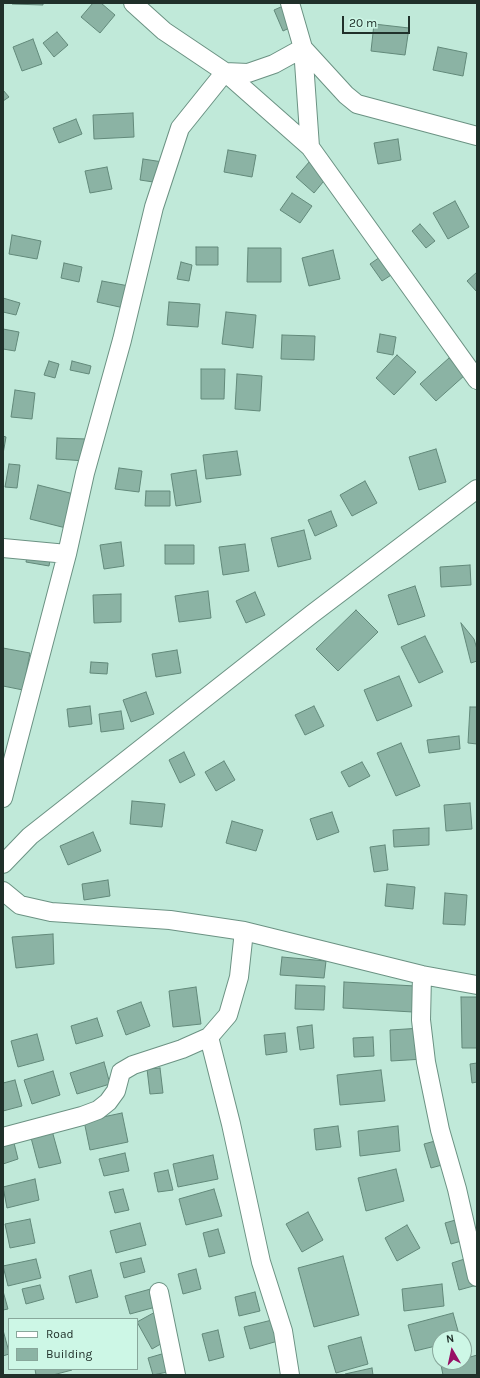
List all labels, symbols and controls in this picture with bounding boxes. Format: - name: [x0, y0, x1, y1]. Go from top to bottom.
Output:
- scale bar: [344, 8, 412, 34]
- text: 20 m: [349, 16, 377, 30]
- legend: [8, 1318, 138, 1370]
- text: Road: [46, 1327, 74, 1341]
- north arrow: [432, 1330, 472, 1370]
- text: N: [445, 1332, 455, 1346]
- text: Building: [46, 1347, 92, 1361]

